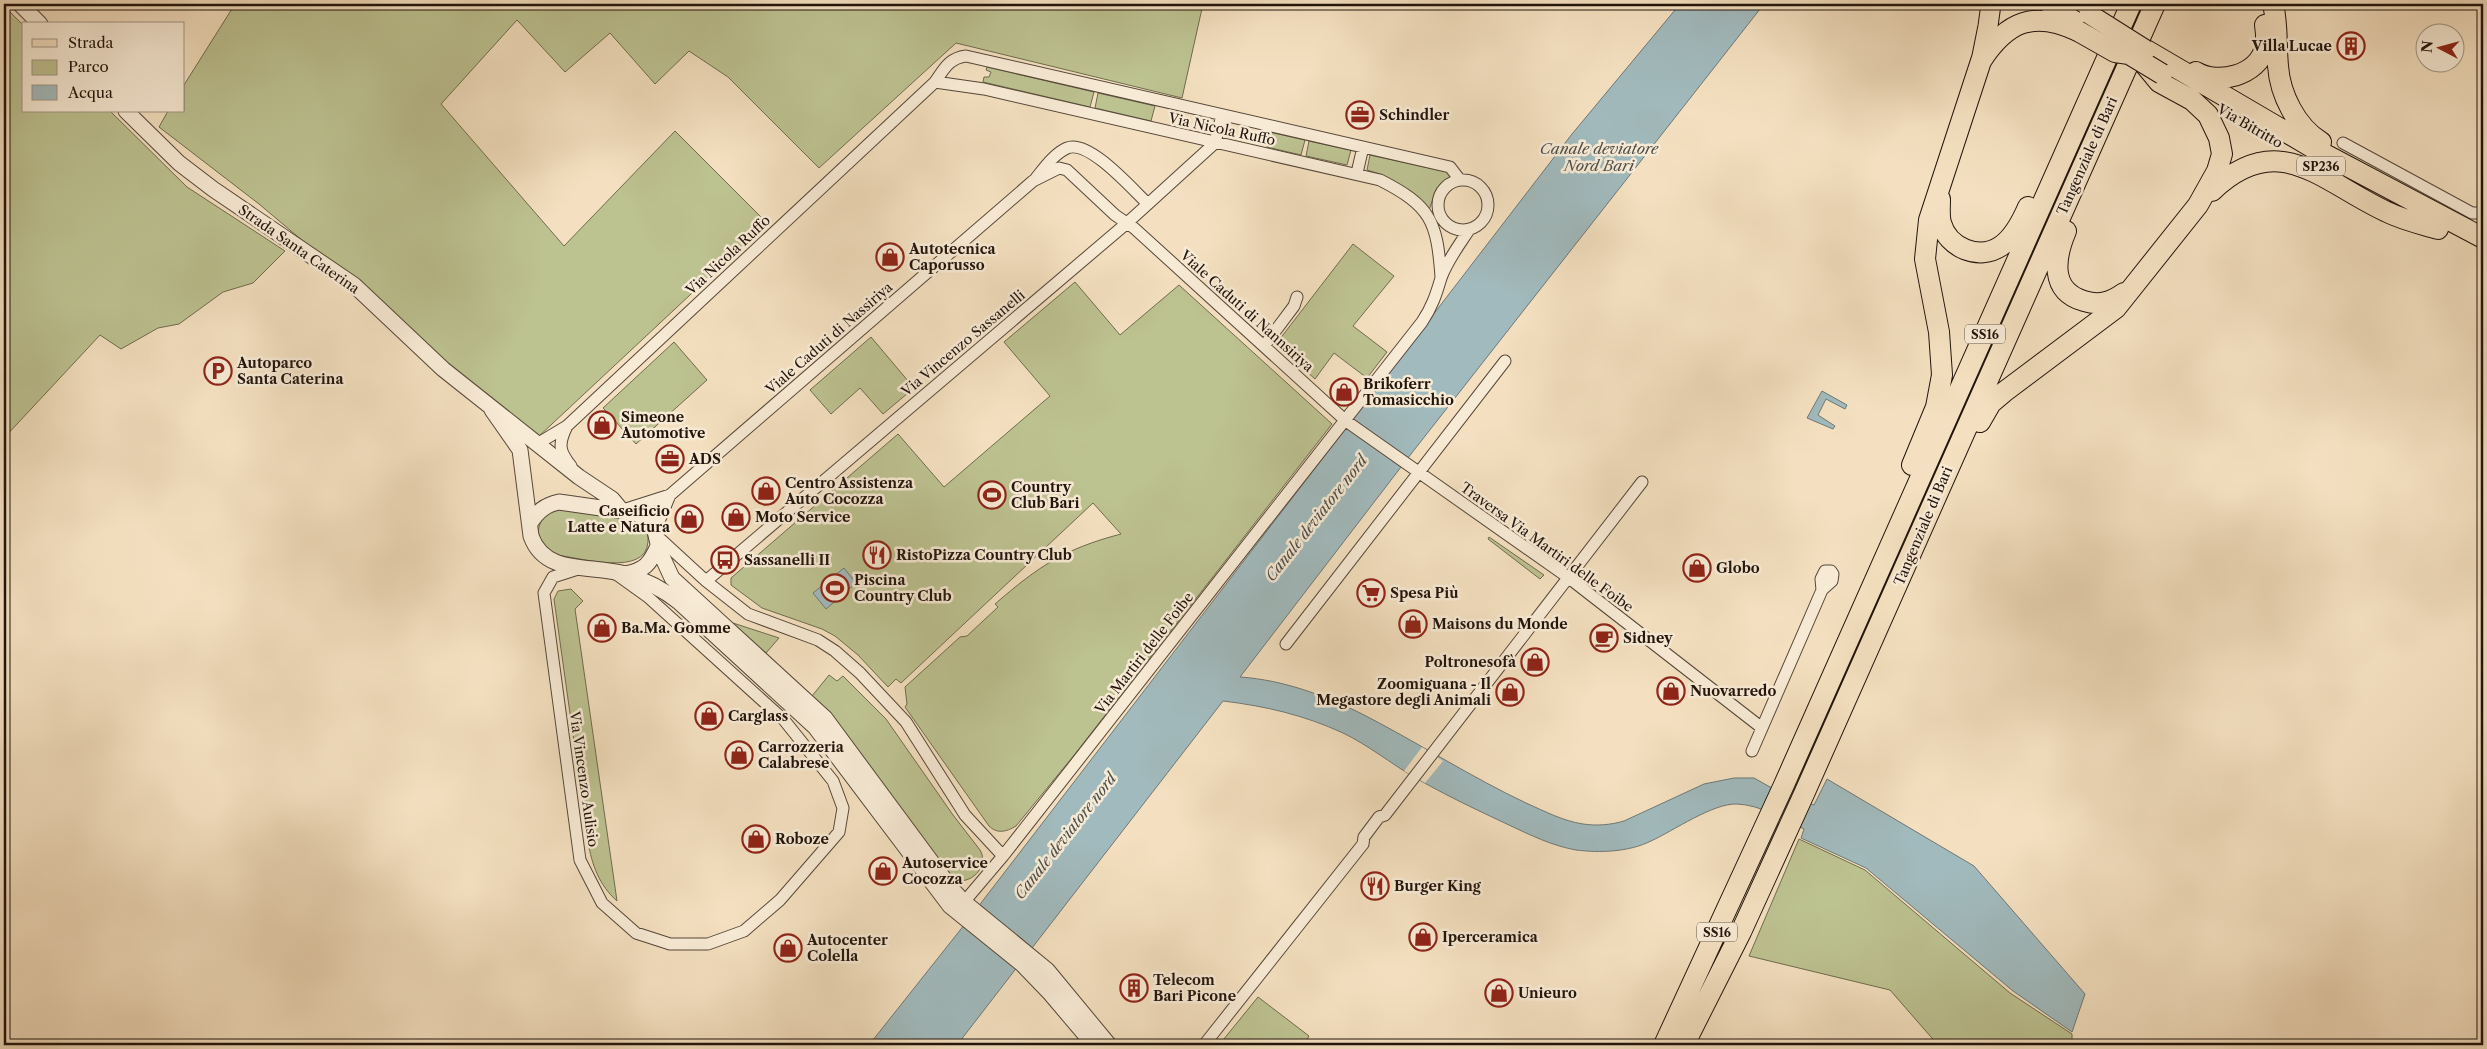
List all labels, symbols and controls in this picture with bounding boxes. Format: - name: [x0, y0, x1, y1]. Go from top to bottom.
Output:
- legend: [22, 22, 185, 112]
- north arrow: [2414, 22, 2464, 72]
- building icon: Villa Lucae: [2336, 31, 2366, 61]
- text: Strada: [68, 33, 114, 52]
- place label: Villa Lucae: [2251, 37, 2332, 55]
- text: N: [2417, 40, 2437, 54]
- text: Parco: [68, 57, 109, 76]
- text: Acqua: [67, 83, 113, 102]
- street label: Tangenziale di Bari: [2053, 94, 2121, 218]
- street label: Via Bitritto: [2213, 99, 2286, 152]
- office icon: Schindler: [1345, 100, 1375, 130]
- place label: Schindler: [1379, 106, 1449, 124]
- street label: Via Nicola Ruffo: [1166, 109, 1277, 149]
- water label: Canale deviatore Nord Bari: [1540, 139, 1659, 175]
- road number: SP236: [2297, 157, 2345, 176]
- street label: Strada Santa Caterina: [235, 200, 364, 298]
- street label: Via Nicola Ruffo: [681, 211, 774, 299]
- place label: Autotecnica Caporusso: [908, 240, 996, 274]
- shop icon: Autotecnica Caporusso: [875, 242, 905, 272]
- street label: Viale Caduti di Nannsiriya: [1176, 246, 1318, 376]
- street label: Viale Caduti di Nassiriya: [761, 278, 897, 399]
- street label: Via Vincenzo Sassanelli: [897, 286, 1028, 401]
- road number: SS16: [1965, 324, 2005, 344]
- place label: Autoparco Santa Caterina: [236, 354, 344, 388]
- parking icon: Autoparco Santa Caterina: [203, 356, 233, 386]
- place label: Brikoferr Tomasicchio: [1363, 375, 1454, 409]
- shop icon: Brikoferr Tomasicchio: [1329, 377, 1359, 407]
- place label: Simeone Automotive: [620, 408, 705, 442]
- shop icon: Simeone Automotive: [587, 410, 617, 440]
- office icon: ADS: [655, 444, 685, 474]
- place label: ADS: [688, 450, 721, 468]
- water label: Canale deviatore nord: [1261, 450, 1372, 585]
- street label: Tangenziale di Bari: [1890, 464, 1956, 588]
- place label: Centro Assistenza Auto Cocozza: [784, 474, 914, 508]
- shop icon: Centro Assistenza Auto Cocozza: [751, 476, 781, 506]
- place label: Country Club Bari: [1011, 478, 1079, 512]
- street label: Traversa Via Martiri delle Foibe: [1457, 478, 1637, 616]
- sports icon: Country Club Bari: [977, 480, 1007, 510]
- place label: Caseificio Latte e Natura: [568, 502, 671, 536]
- shop icon: Moto Service: [721, 502, 751, 532]
- shop icon: Caseificio Latte e Natura: [674, 504, 704, 534]
- place label: Moto Service: [755, 508, 850, 526]
- restaurant icon: RistoPizza Country Club: [862, 540, 892, 570]
- bus stop icon: Sassanelli II: [710, 545, 740, 575]
- place label: RistoPizza Country Club: [896, 546, 1072, 564]
- place label: Sassanelli II: [744, 551, 830, 569]
- shop icon: Globo: [1682, 553, 1712, 583]
- place label: Globo: [1716, 559, 1760, 577]
- place label: Piscina Country Club: [854, 571, 952, 605]
- sports icon: Piscina Country Club: [820, 573, 850, 603]
- supermarket icon: Spesa Più: [1356, 578, 1386, 608]
- place label: Spesa Più: [1390, 584, 1458, 602]
- street label: Via Martiri delle Foibe: [1090, 588, 1197, 718]
- shop icon: Maisons du Monde: [1398, 609, 1428, 639]
- shop icon: Ba.Ma. Gomme: [587, 613, 617, 643]
- place label: Maisons du Monde: [1432, 615, 1568, 633]
- place label: Ba.Ma. Gomme: [621, 619, 731, 637]
- cafe icon: Sidney: [1589, 623, 1619, 653]
- place label: Sidney: [1623, 629, 1673, 647]
- shop icon: Poltronesofà: [1520, 647, 1550, 677]
- place label: Poltronesofà: [1424, 653, 1517, 671]
- place label: Zoomiguana - Il Megastore degli Animali: [1316, 675, 1491, 709]
- shop icon: Nuovarredo: [1656, 676, 1686, 706]
- shop icon: Zoomiguana - Il Megastore degli Animali: [1495, 677, 1525, 707]
- place label: Nuovarredo: [1690, 682, 1776, 700]
- shop icon: Carglass: [694, 701, 724, 731]
- place label: Carglass: [728, 707, 788, 725]
- street label: Via Vincenzo Aulisio: [565, 709, 602, 848]
- place label: Carrozzeria Calabrese: [758, 738, 845, 772]
- shop icon: Carrozzeria Calabrese: [724, 740, 754, 770]
- water label: Canale deviatore nord: [1010, 768, 1121, 903]
- shop icon: Roboze: [741, 824, 771, 854]
- place label: Roboze: [775, 830, 829, 848]
- place label: Autoservice Cocozza: [901, 854, 988, 888]
- shop icon: Autoservice Cocozza: [868, 856, 898, 886]
- restaurant icon: Burger King: [1360, 871, 1390, 901]
- place label: Burger King: [1394, 877, 1482, 895]
- shop icon: Iperceramica: [1408, 922, 1438, 952]
- road number: SS16: [1697, 922, 1737, 942]
- place label: Iperceramica: [1442, 928, 1539, 946]
- place label: Autocenter Colella: [806, 931, 888, 965]
- shop icon: Autocenter Colella: [773, 933, 803, 963]
- place label: Telecom Bari Picone: [1153, 971, 1236, 1005]
- building icon: Telecom Bari Picone: [1119, 973, 1149, 1003]
- shop icon: Unieuro: [1484, 978, 1514, 1008]
- place label: Unieuro: [1518, 984, 1577, 1002]

